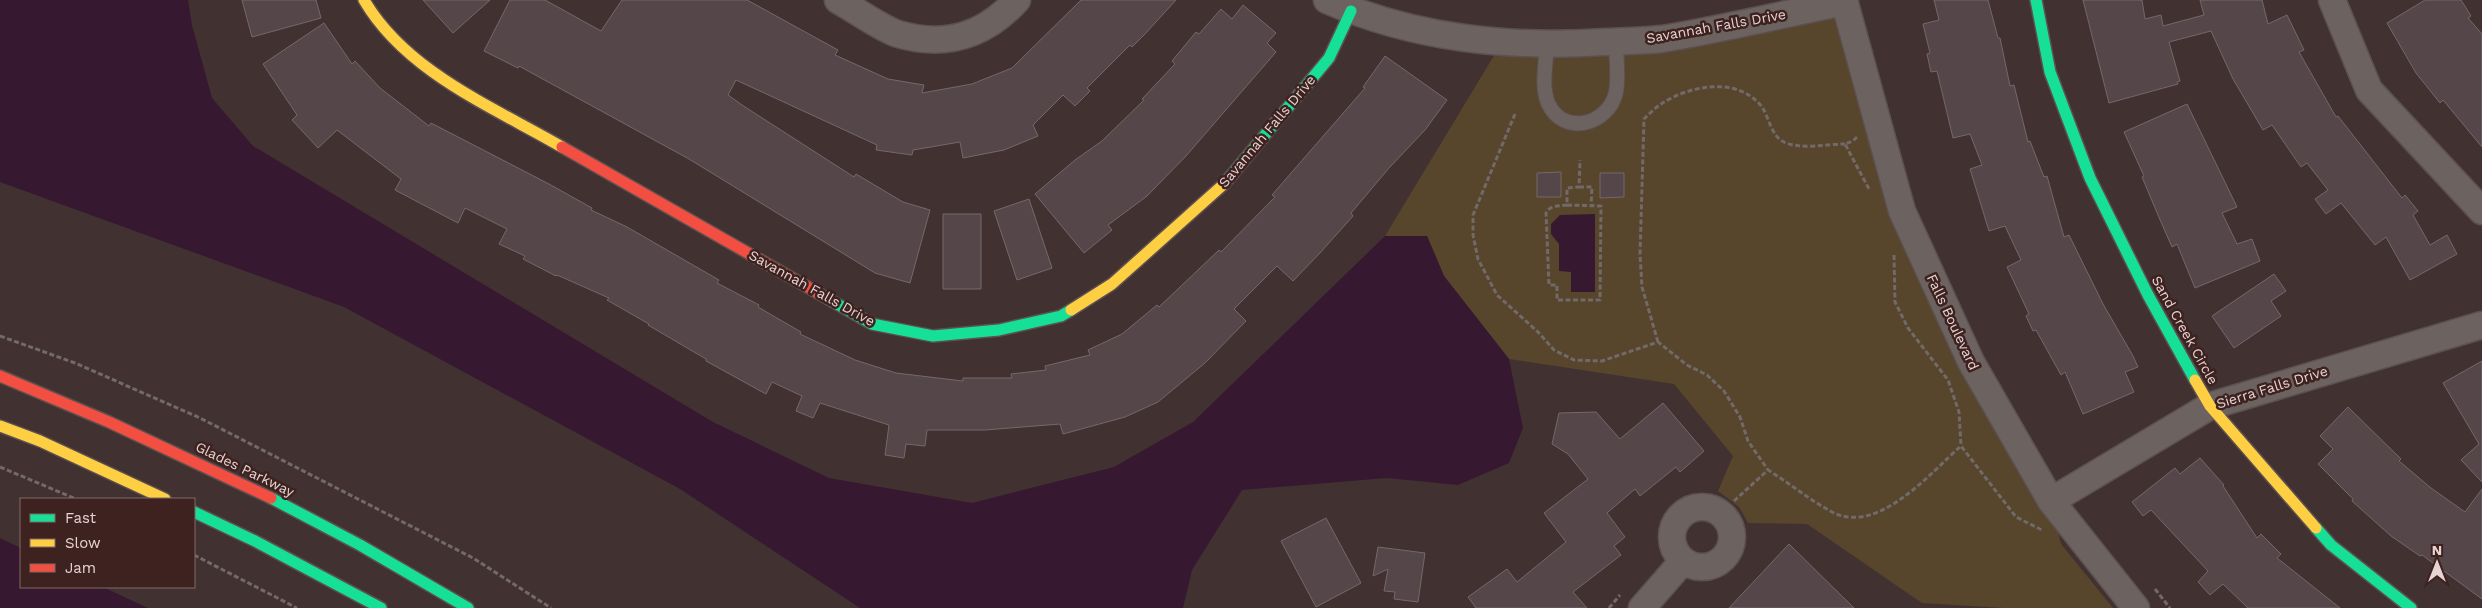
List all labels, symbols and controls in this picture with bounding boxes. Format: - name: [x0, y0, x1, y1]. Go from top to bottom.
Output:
- street label: Savannah Falls Drive: [1645, 6, 1787, 46]
- street label: Savannah Falls Drive: [1215, 72, 1319, 190]
- street label: Savannah Falls Drive: [746, 247, 878, 329]
- street label: Falls Boulevard: [1924, 271, 1982, 373]
- street label: Sand Creek Circle: [2149, 273, 2221, 387]
- street label: Sierra Falls Drive: [2214, 362, 2330, 412]
- street label: Glades Parkway: [193, 438, 298, 500]
- legend: [20, 498, 195, 588]
- text: Fast: [65, 509, 97, 527]
- text: Slow: [65, 534, 101, 552]
- north arrow: [2412, 538, 2462, 588]
- text: N: [2432, 542, 2442, 558]
- text: Jam: [65, 559, 96, 577]

